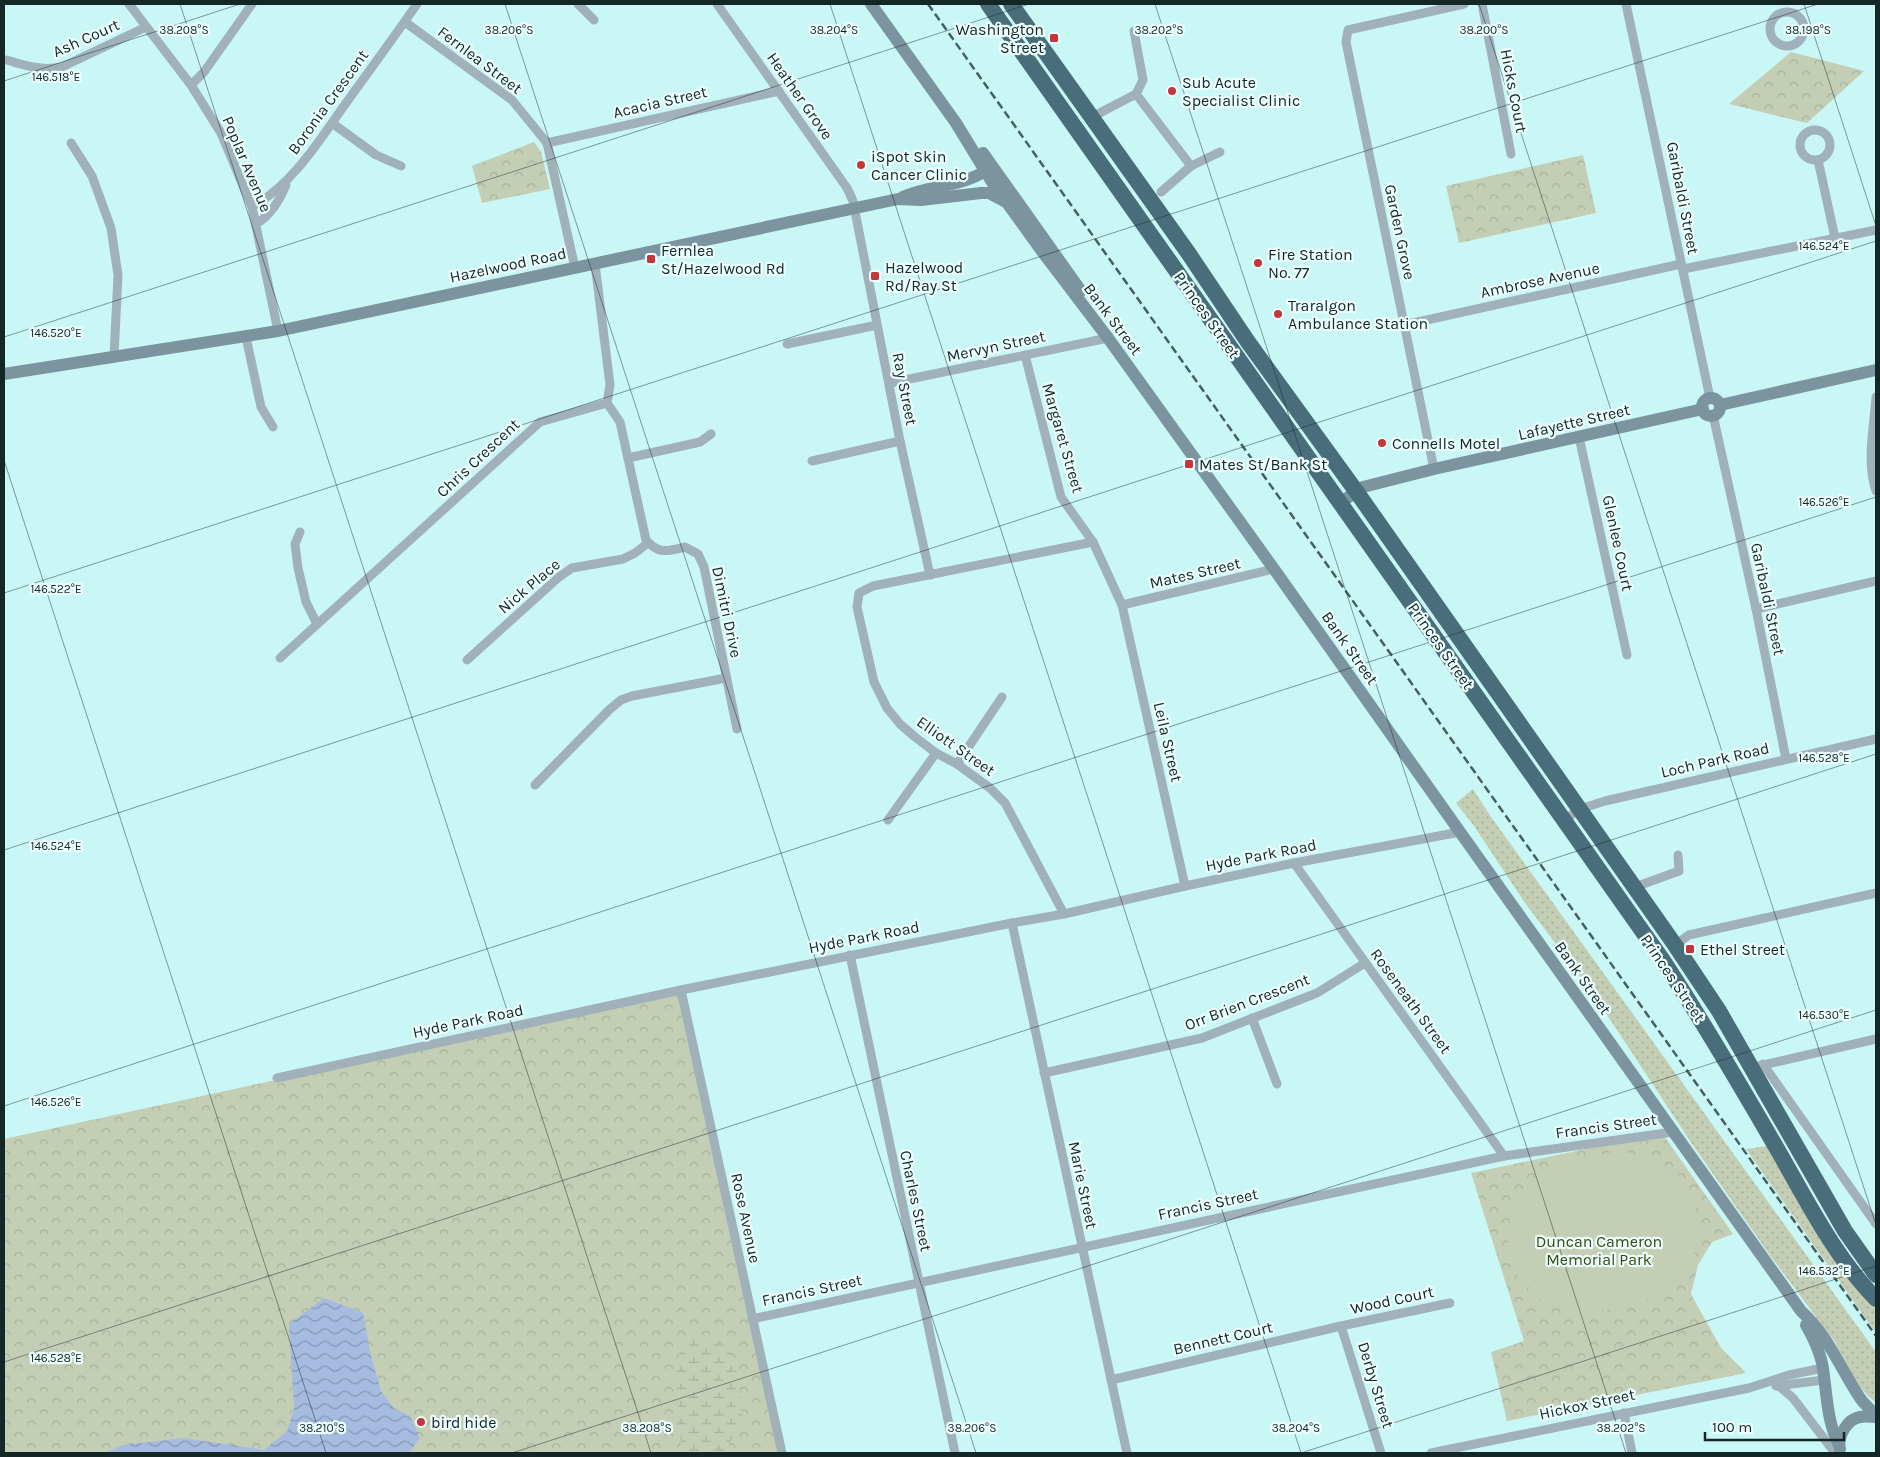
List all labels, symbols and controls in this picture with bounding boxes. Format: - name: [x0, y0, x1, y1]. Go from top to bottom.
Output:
- street label: Ash Court: [50, 15, 122, 61]
- place label: Washington Street: [955, 20, 1044, 57]
- street label: Fernlea Street: [434, 22, 526, 98]
- text: 38.208°S: [159, 23, 209, 37]
- text: 38.206°S: [485, 23, 533, 37]
- text: 38.204°S: [810, 23, 858, 37]
- text: 38.202°S: [1135, 23, 1183, 37]
- text: 38.200°S: [1459, 23, 1509, 37]
- text: 38.198°S: [1785, 23, 1831, 37]
- marker: Washington Street: [1048, 32, 1060, 44]
- street label: Boronia Crescent: [284, 46, 372, 158]
- street label: Hicks Court: [1497, 47, 1531, 135]
- street label: Heather Grove: [763, 49, 837, 143]
- text: 146.518°E: [32, 70, 80, 84]
- place label: Sub Acute Specialist Clinic: [1182, 73, 1300, 110]
- street label: Acacia Street: [611, 82, 709, 122]
- marker: Sub Acute Specialist Clinic: [1166, 85, 1178, 97]
- street label: Poplar Avenue: [218, 113, 276, 215]
- street label: Garibaldi Street: [1663, 140, 1703, 256]
- place label: iSpot Skin Cancer Clinic: [871, 147, 967, 184]
- marker: iSpot Skin Cancer Clinic: [855, 159, 867, 171]
- street label: Garden Grove: [1381, 183, 1419, 281]
- text: 146.524°E: [1799, 239, 1849, 253]
- place label: Fernlea St/Hazelwood Rd: [661, 241, 785, 278]
- street label: Hazelwood Road: [448, 243, 568, 287]
- place label: Fire Station No. 77: [1268, 245, 1353, 282]
- marker: Fernlea St/Hazelwood Rd: [645, 253, 657, 265]
- marker: Fire Station No. 77: [1252, 257, 1264, 269]
- place label: Hazelwood Rd/Ray St: [885, 258, 963, 295]
- street label: Ambrose Avenue: [1479, 258, 1601, 302]
- street label: Princes Street: [1170, 268, 1244, 362]
- marker: Hazelwood Rd/Ray St: [869, 270, 881, 282]
- street label: Bank Street: [1080, 279, 1146, 359]
- place label: Traralgon Ambulance Station: [1288, 296, 1428, 333]
- marker: Traralgon Ambulance Station: [1272, 308, 1284, 320]
- text: 146.520°E: [30, 326, 82, 340]
- street label: Mervyn Street: [945, 326, 1047, 366]
- street label: Ray Street: [889, 351, 921, 427]
- street label: Margaret Street: [1038, 381, 1088, 495]
- street label: Lafayette Street: [1516, 400, 1632, 444]
- street label: Chris Crescent: [433, 415, 523, 501]
- place label: Connells Motel: [1392, 434, 1500, 453]
- marker: Connells Motel: [1376, 437, 1388, 449]
- place label: Mates St/Bank St: [1199, 455, 1327, 474]
- marker: Mates St/Bank St: [1183, 458, 1195, 470]
- street label: Glenlee Court: [1599, 493, 1637, 593]
- text: 146.526°E: [1798, 495, 1850, 509]
- street label: Garibaldi Street: [1747, 541, 1789, 657]
- street label: Mates Street: [1148, 553, 1242, 593]
- street label: Nick Place: [494, 554, 564, 618]
- street label: Dimitri Drive: [708, 565, 746, 659]
- text: 146.522°E: [30, 582, 82, 596]
- street label: Princes Street: [1404, 599, 1478, 693]
- street label: Bank Street: [1318, 608, 1382, 688]
- street label: Leila Street: [1150, 700, 1186, 784]
- street label: Elliott Street: [913, 712, 999, 780]
- street label: Loch Park Road: [1659, 738, 1771, 782]
- text: 146.528°E: [1798, 751, 1850, 765]
- street label: Hyde Park Road: [1204, 835, 1318, 875]
- text: 146.524°E: [31, 839, 81, 853]
- street label: Hyde Park Road: [807, 917, 921, 957]
- street label: Princes Street: [1637, 931, 1709, 1025]
- street label: Bank Street: [1551, 938, 1615, 1018]
- place label: Ethel Street: [1700, 940, 1785, 959]
- marker: Ethel Street: [1684, 943, 1696, 955]
- street label: Roseneath Street: [1367, 945, 1455, 1057]
- street label: Orr Brien Crescent: [1182, 969, 1312, 1035]
- street label: Hyde Park Road: [411, 1000, 525, 1042]
- text: 146.530°E: [1798, 1008, 1850, 1022]
- text: 146.526°E: [30, 1095, 82, 1109]
- street label: Francis Street: [1554, 1110, 1658, 1142]
- street label: Marie Street: [1064, 1140, 1102, 1230]
- street label: Charles Street: [896, 1149, 936, 1253]
- street label: Rose Avenue: [727, 1171, 765, 1265]
- street label: Francis Street: [1156, 1184, 1260, 1224]
- park label: Duncan Cameron Memorial Park: [1536, 1232, 1662, 1269]
- text: 146.532°E: [1798, 1264, 1850, 1278]
- street label: Francis Street: [760, 1270, 864, 1310]
- street label: Wood Court: [1349, 1282, 1435, 1318]
- street label: Bennett Court: [1171, 1317, 1275, 1359]
- street label: Derby Street: [1354, 1340, 1398, 1430]
- text: 146.528°E: [30, 1351, 82, 1365]
- street label: Hickox Street: [1537, 1385, 1637, 1423]
- scale bar: [1705, 1410, 1844, 1442]
- place label: bird hide: [431, 1413, 496, 1432]
- marker: bird hide: [415, 1416, 427, 1428]
- text: 100 m: [1712, 1418, 1752, 1436]
- text: 38.210°S: [299, 1421, 345, 1435]
- text: 38.208°S: [622, 1421, 672, 1435]
- text: 38.206°S: [948, 1421, 996, 1435]
- text: 38.204°S: [1272, 1421, 1320, 1435]
- text: 38.202°S: [1597, 1421, 1645, 1435]

